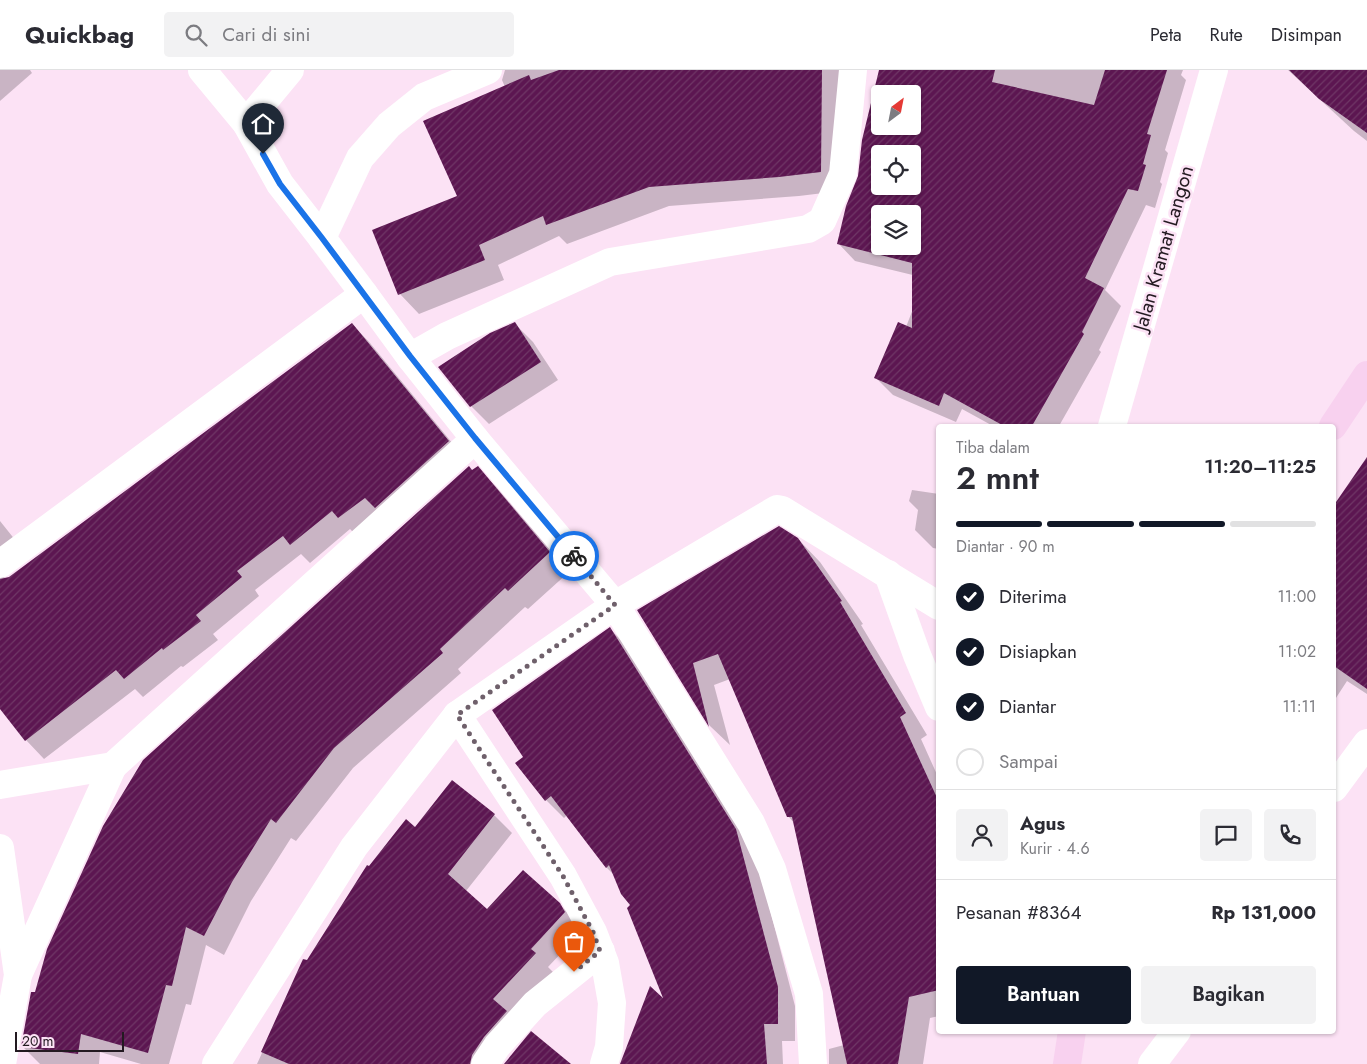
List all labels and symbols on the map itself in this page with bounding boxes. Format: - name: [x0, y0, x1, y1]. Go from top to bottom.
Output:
- north arrow: [871, 85, 921, 135]
- pin: [242, 103, 284, 154]
- street label: Jalan Kramat Langon: [1125, 162, 1201, 337]
- courier: [549, 531, 599, 581]
- pin: [553, 921, 595, 972]
- scale bar: [15, 1029, 124, 1052]

